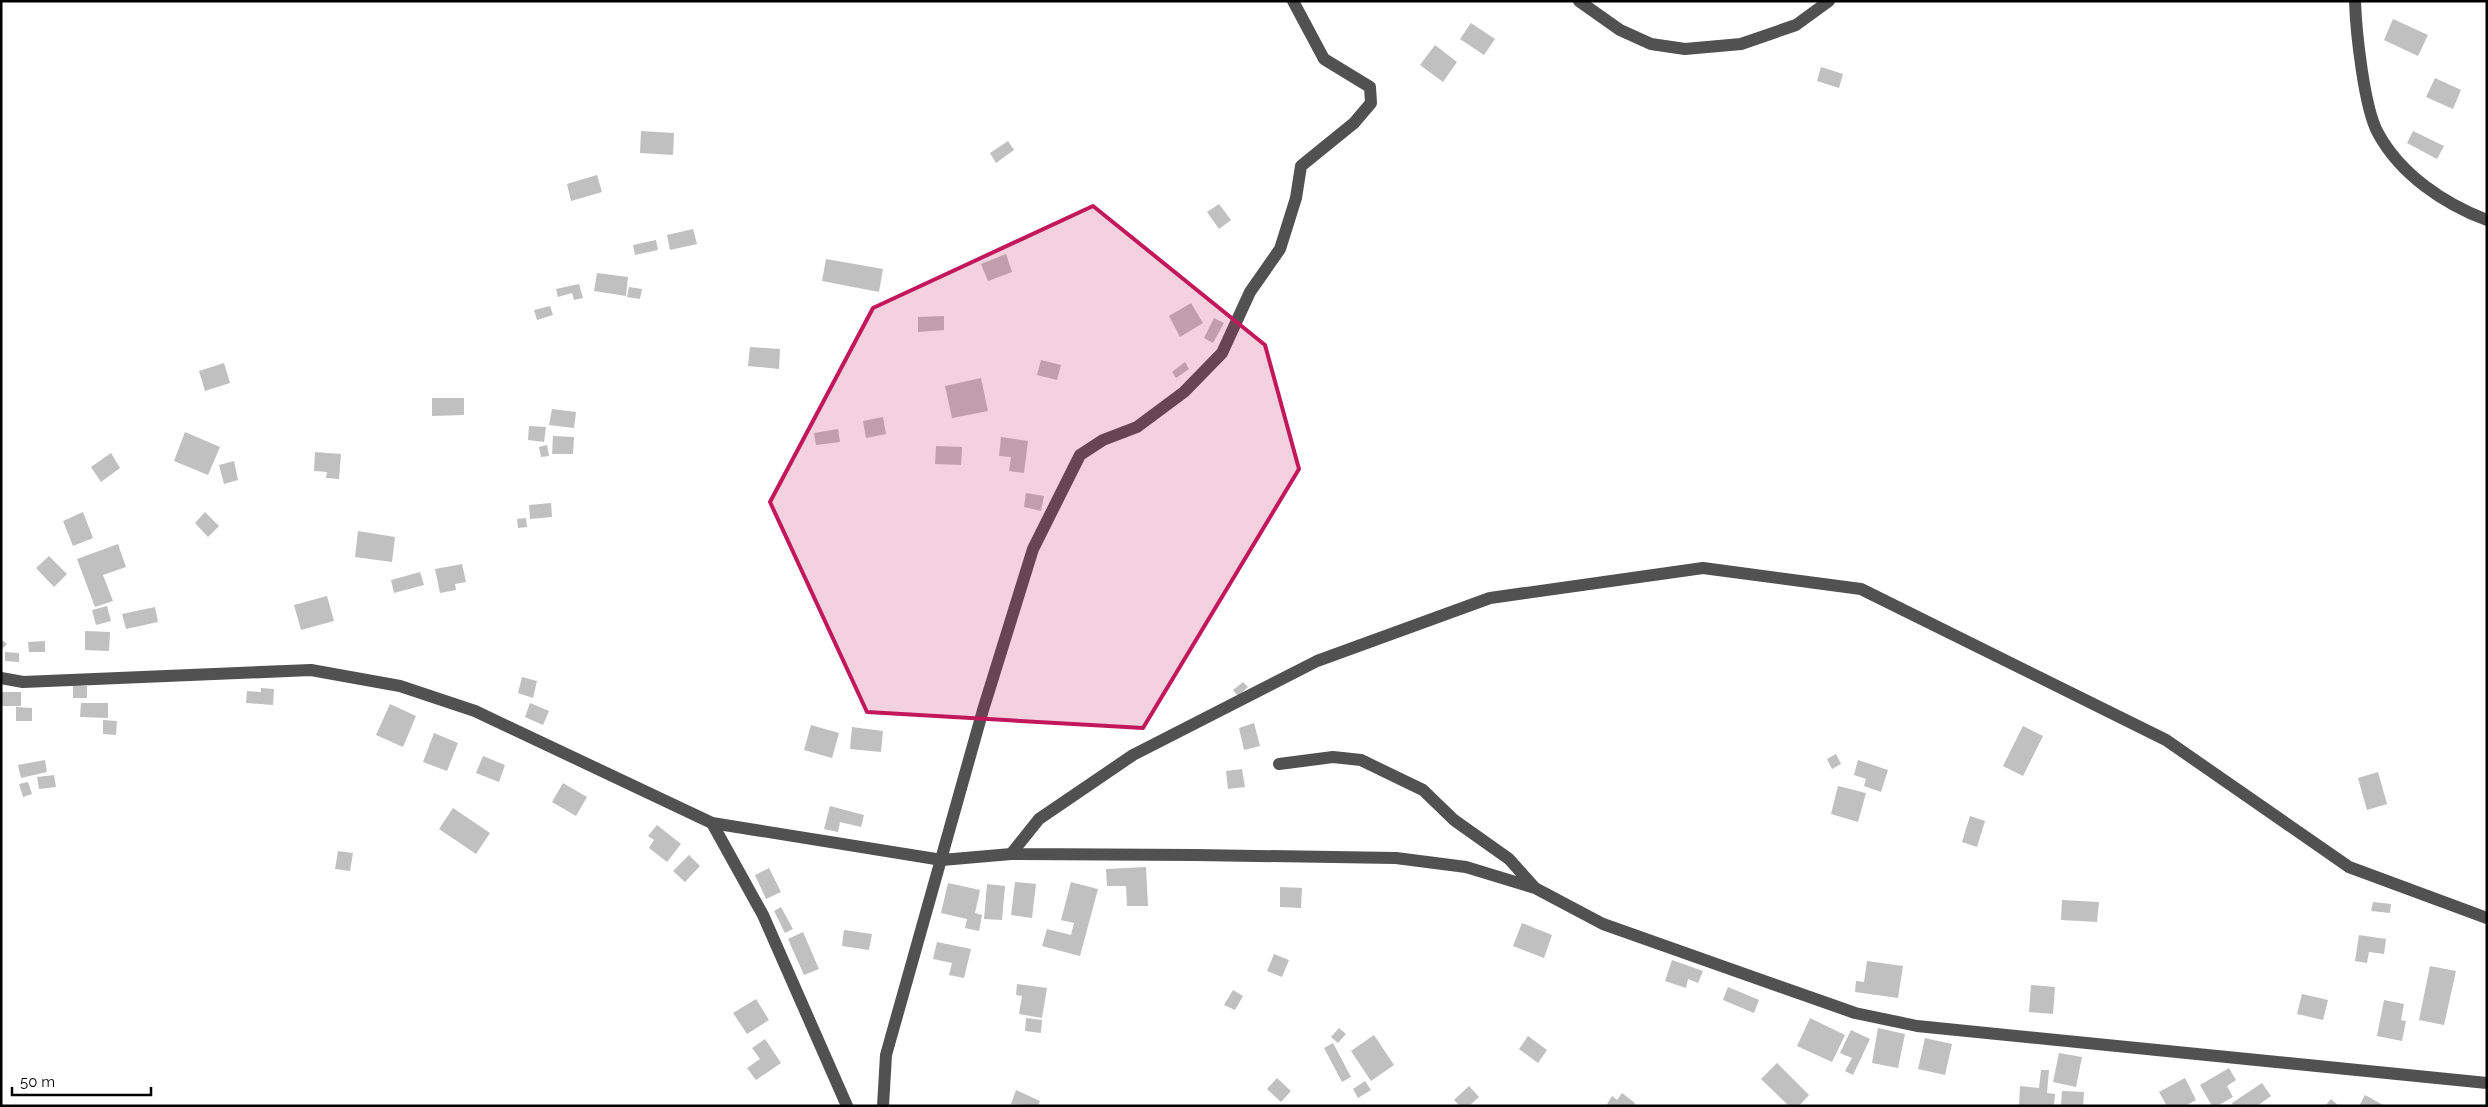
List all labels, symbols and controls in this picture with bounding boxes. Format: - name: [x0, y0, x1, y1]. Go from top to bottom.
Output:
- scale bar: [12, 1064, 151, 1096]
- text: 50 m: [20, 1073, 55, 1091]

